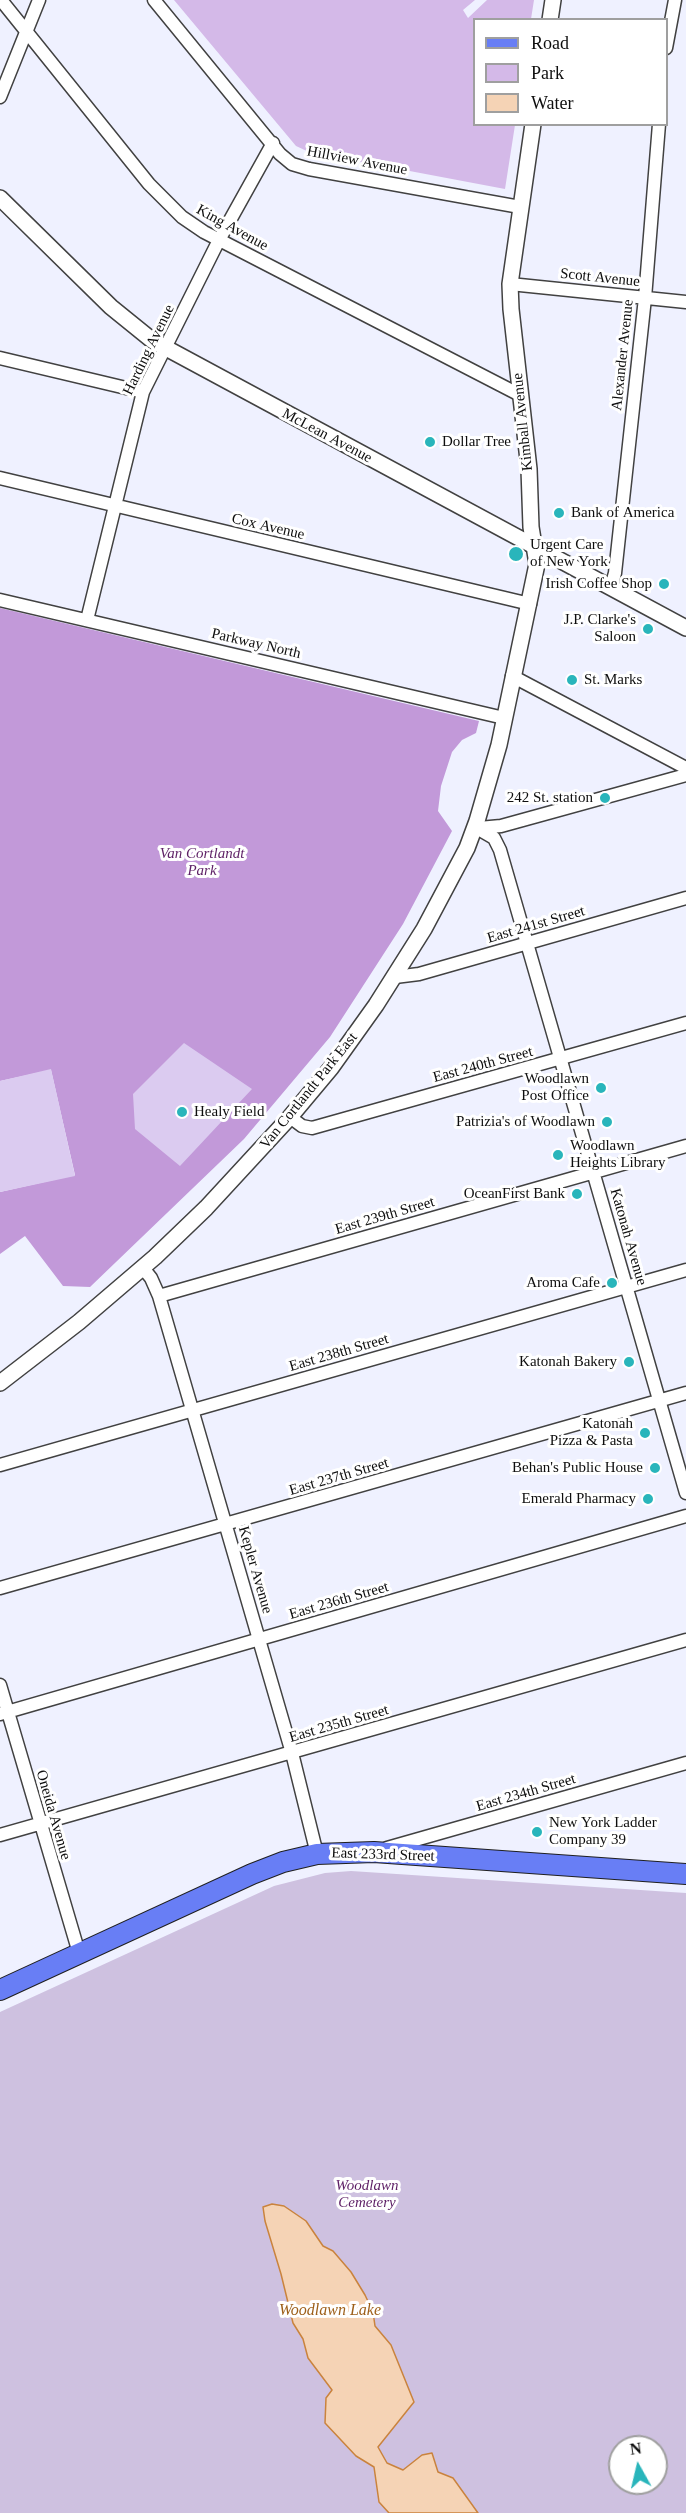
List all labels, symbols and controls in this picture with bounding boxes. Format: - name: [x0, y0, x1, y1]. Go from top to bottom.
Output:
- legend: [473, 18, 668, 126]
- text: Road: [531, 33, 569, 53]
- text: Park: [531, 63, 564, 83]
- text: Water: [531, 93, 574, 113]
- street label: Hillview Avenue: [305, 142, 409, 180]
- street label: King Avenue: [193, 201, 271, 255]
- street label: Scott Avenue: [559, 265, 641, 291]
- street label: Alexander Avenue: [608, 298, 638, 412]
- street label: Harding Avenue: [119, 302, 179, 398]
- street label: Kimball Avenue: [509, 372, 537, 472]
- street label: McLean Avenue: [279, 405, 375, 467]
- place label: Dollar Tree: [442, 433, 511, 451]
- marker: Dollar Tree: [423, 435, 437, 449]
- place label: Bank of America: [571, 504, 674, 522]
- marker: Bank of America: [552, 506, 566, 520]
- street label: Cox Avenue: [230, 510, 306, 544]
- place label: Urgent Care of New York: [530, 536, 608, 571]
- marker: Urgent Care of New York: [507, 545, 525, 563]
- place label: Irish Coffee Shop: [546, 575, 652, 593]
- marker: Irish Coffee Shop: [657, 577, 671, 591]
- place label: J.P. Clarke's Saloon: [564, 611, 636, 646]
- marker: J.P. Clarke's Saloon: [641, 622, 655, 636]
- street label: Parkway North: [210, 625, 302, 663]
- place label: St. Marks: [584, 671, 642, 689]
- marker: St. Marks: [565, 673, 579, 687]
- place label: 242 St. station: [507, 789, 593, 807]
- marker: 242 St. station: [598, 791, 612, 805]
- park label: Van Cortlandt Park: [160, 845, 244, 880]
- street label: East 241st Street: [485, 902, 587, 948]
- street label: Van Cortlandt Park East: [257, 1029, 361, 1153]
- street label: East 240th Street: [431, 1043, 535, 1087]
- place label: Woodlawn Post Office: [521, 1070, 589, 1105]
- marker: Woodlawn Post Office: [594, 1081, 608, 1095]
- place label: Healy Field: [194, 1103, 264, 1121]
- marker: Healy Field: [175, 1105, 189, 1119]
- place label: Patrizia's of Woodlawn: [456, 1113, 595, 1131]
- marker: Patrizia's of Woodlawn: [600, 1115, 614, 1129]
- place label: Woodlawn Heights Library: [570, 1137, 665, 1172]
- marker: Woodlawn Heights Library: [551, 1148, 565, 1162]
- place label: OceanFirst Bank: [464, 1185, 565, 1203]
- street label: Katonah Avenue: [606, 1186, 650, 1288]
- marker: OceanFirst Bank: [570, 1187, 584, 1201]
- street label: East 239th Street: [333, 1193, 437, 1239]
- place label: Aroma Cafe: [526, 1274, 600, 1292]
- marker: Aroma Cafe: [605, 1276, 619, 1290]
- street label: East 238th Street: [287, 1330, 391, 1376]
- place label: Katonah Bakery: [519, 1353, 617, 1371]
- marker: Katonah Bakery: [622, 1355, 636, 1369]
- place label: Katonah Pizza & Pasta: [550, 1415, 633, 1450]
- marker: Katonah Pizza & Pasta: [638, 1426, 652, 1440]
- street label: East 237th Street: [287, 1454, 391, 1500]
- place label: Behan's Public House: [512, 1459, 643, 1477]
- marker: Behan's Public House: [648, 1461, 662, 1475]
- place label: Emerald Pharmacy: [521, 1490, 636, 1508]
- marker: Emerald Pharmacy: [641, 1492, 655, 1506]
- street label: Kepler Avenue: [234, 1524, 276, 1616]
- street label: East 236th Street: [287, 1578, 391, 1624]
- street label: East 235th Street: [287, 1701, 391, 1747]
- street label: Oneida Avenue: [32, 1768, 74, 1862]
- street label: East 234th Street: [474, 1770, 578, 1816]
- place label: New York Ladder Company 39: [549, 1814, 657, 1849]
- marker: New York Ladder Company 39: [530, 1825, 544, 1839]
- street label: East 233rd Street: [331, 1844, 435, 1866]
- park label: Woodlawn Cemetery: [336, 2177, 398, 2212]
- water label: Woodlawn Lake: [279, 2301, 381, 2321]
- north arrow: [608, 2435, 668, 2495]
- text: N: [629, 2439, 643, 2458]

